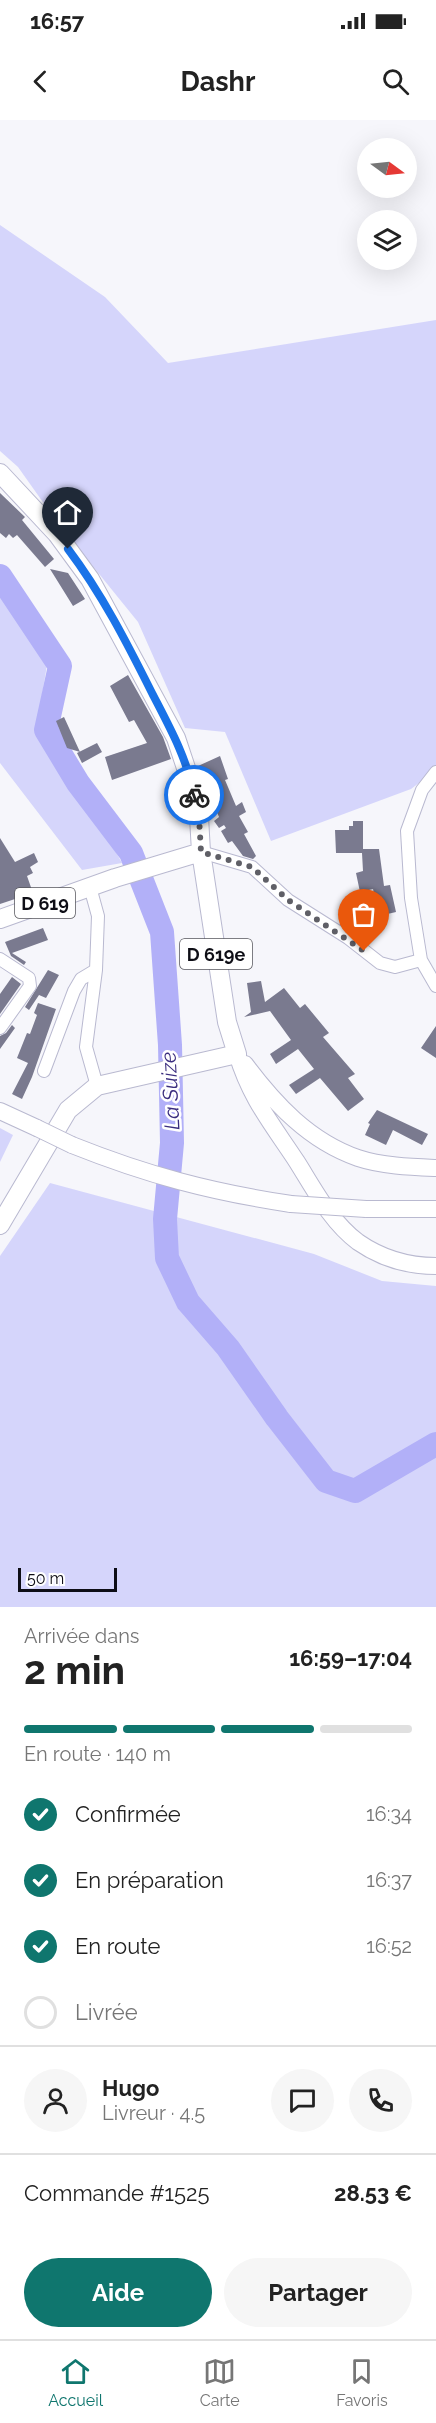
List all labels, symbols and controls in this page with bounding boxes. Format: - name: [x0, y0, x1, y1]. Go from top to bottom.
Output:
- text: 16:57: [30, 8, 84, 34]
- icon: back: [24, 65, 57, 98]
- icon: search: [379, 65, 412, 98]
- text: Dashr: [181, 66, 255, 97]
- north arrow: [357, 138, 417, 198]
- map controls: [357, 138, 417, 270]
- button: layers: [357, 210, 417, 270]
- pin: [42, 487, 93, 549]
- icon: home: [51, 496, 84, 529]
- courier: [164, 765, 224, 825]
- icon: bike: [178, 779, 211, 812]
- road number: D 619: [15, 888, 75, 918]
- pin: [338, 889, 389, 951]
- icon: bag: [347, 898, 380, 931]
- road number: D 619e: [180, 939, 252, 969]
- water label: La Suize: [155, 1051, 185, 1131]
- scale bar: [18, 1565, 117, 1592]
- text: 50 m: [27, 1569, 64, 1588]
- text: Arrivée dans: [24, 1624, 139, 1648]
- text: 16:59–17:04: [289, 1645, 412, 1671]
- text: 2 min: [24, 1647, 125, 1693]
- text: En route · 140 m: [24, 1742, 171, 1766]
- icon: check: [24, 1798, 57, 1831]
- text: Confirmée: [75, 1801, 181, 1827]
- text: 16:34: [366, 1802, 412, 1826]
- icon: check: [24, 1864, 57, 1897]
- text: En préparation: [75, 1867, 224, 1893]
- text: 16:37: [366, 1868, 412, 1892]
- icon: check: [24, 1930, 57, 1963]
- text: En route: [75, 1933, 160, 1959]
- text: 16:52: [366, 1934, 412, 1958]
- text: Livrée: [75, 1999, 138, 2025]
- button: person: [24, 2069, 87, 2132]
- button: chat: [271, 2069, 334, 2132]
- button: phone: [349, 2069, 412, 2132]
- text: Hugo: [102, 2075, 159, 2101]
- text: Livreur · 4.5: [102, 2101, 205, 2125]
- text: Commande #1525: [24, 2180, 209, 2206]
- text: 28.53 €: [334, 2180, 412, 2206]
- button: Aide: [24, 2258, 212, 2327]
- button: Partager: [224, 2258, 412, 2327]
- tab: Accueil: [48, 2355, 103, 2410]
- tab: Carte: [200, 2355, 240, 2410]
- tab: Favoris: [336, 2355, 388, 2410]

